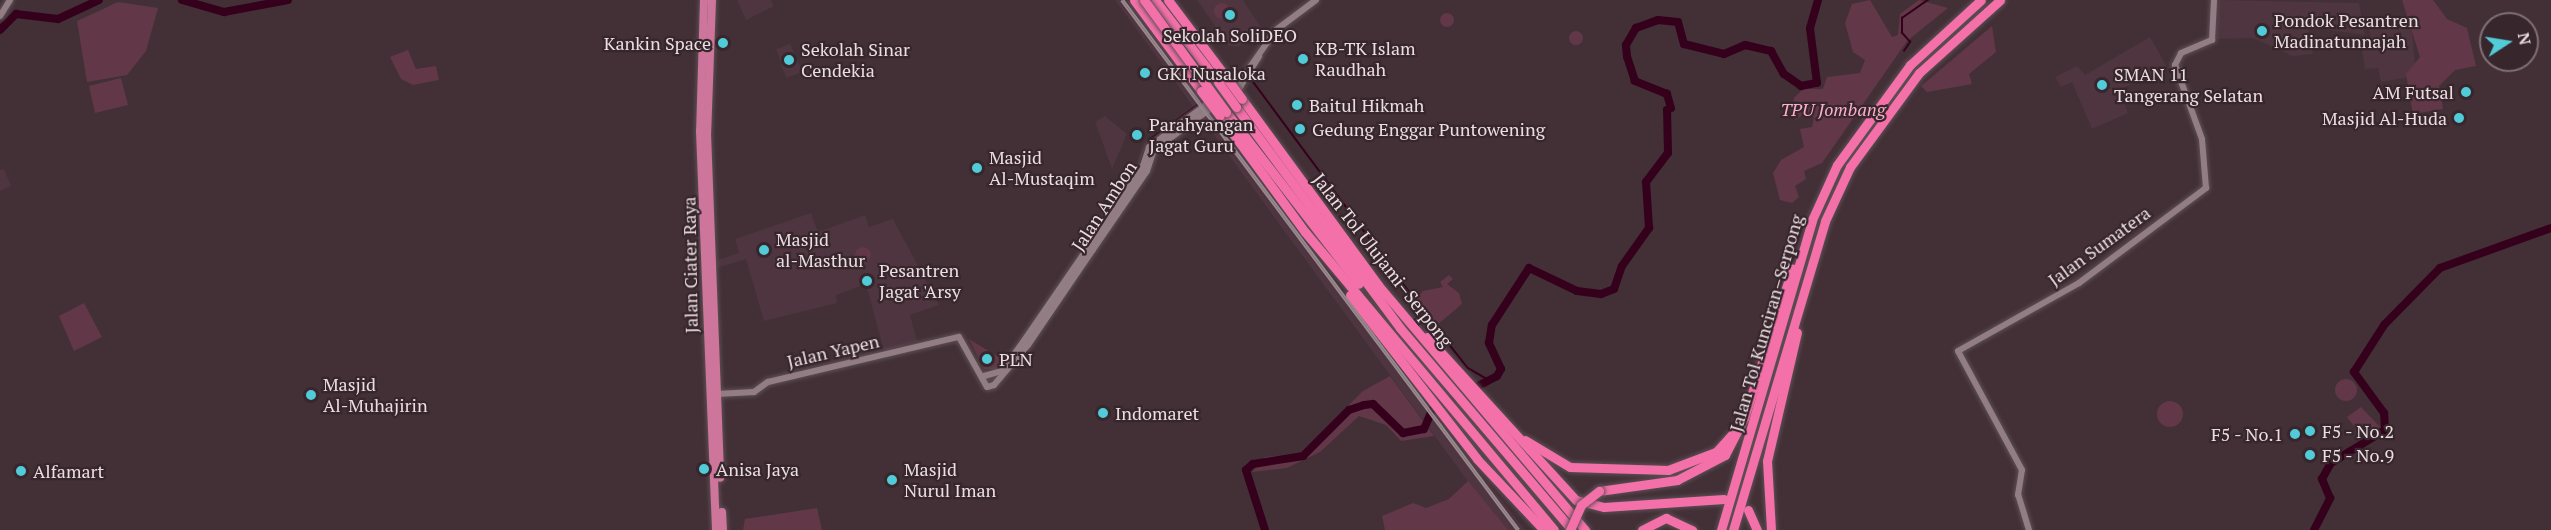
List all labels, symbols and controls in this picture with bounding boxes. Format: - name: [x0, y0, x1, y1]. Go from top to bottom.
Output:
- marker: Sekolah SoliDEO: [1223, 8, 1237, 22]
- place label: Pondok Pesantren Madinatunnajah: [2274, 10, 2419, 52]
- north arrow: [2479, 12, 2539, 72]
- place label: Sekolah SoliDEO: [1163, 24, 1297, 46]
- marker: Pondok Pesantren Madinatunnajah: [2255, 24, 2269, 38]
- text: N: [2513, 30, 2537, 47]
- place label: Kankin Space: [604, 32, 711, 54]
- marker: Kankin Space: [716, 36, 730, 50]
- place label: KB-TK Islam Raudhah: [1315, 38, 1416, 80]
- place label: Sekolah Sinar Cendekia: [801, 39, 910, 82]
- marker: KB-TK Islam Raudhah: [1296, 52, 1310, 66]
- marker: Sekolah Sinar Cendekia: [782, 53, 796, 67]
- place label: GKI Nusaloka: [1157, 62, 1266, 84]
- place label: SMAN 11 Tangerang Selatan: [2114, 64, 2263, 106]
- marker: GKI Nusaloka: [1138, 66, 1152, 80]
- marker: SMAN 11 Tangerang Selatan: [2095, 78, 2109, 92]
- place label: AM Futsal: [2373, 81, 2454, 103]
- marker: AM Futsal: [2459, 85, 2473, 99]
- place label: Baitul Hikmah: [1309, 94, 1424, 116]
- marker: Baitul Hikmah: [1290, 98, 1304, 112]
- park label: TPU Jombang: [1780, 98, 1886, 120]
- place label: Masjid Al-Huda: [2322, 107, 2447, 129]
- marker: Masjid Al-Huda: [2452, 111, 2466, 125]
- place label: Parahyangan Jagat Guru: [1149, 114, 1253, 156]
- place label: Gedung Enggar Puntowening: [1312, 118, 1545, 140]
- marker: Gedung Enggar Puntowening: [1293, 122, 1307, 136]
- marker: Parahyangan Jagat Guru: [1130, 128, 1144, 142]
- place label: Masjid Al-Mustaqim: [989, 147, 1095, 190]
- street label: Jalan Ambon: [1067, 157, 1141, 255]
- marker: Masjid Al-Mustaqim: [970, 161, 984, 175]
- street label: Jalan Tol Ulujami–Serpong: [1308, 169, 1458, 351]
- street label: Jalan Ciater Raya: [678, 196, 702, 334]
- street label: Jalan Sumatera: [2044, 202, 2154, 290]
- street label: Jalan Tol Kunciran–Serpong: [1725, 212, 1807, 434]
- place label: Masjid al-Masthur: [776, 229, 865, 272]
- marker: Masjid al-Masthur: [757, 243, 771, 257]
- place label: Pesantren Jagat 'Arsy: [879, 260, 962, 302]
- marker: Pesantren Jagat 'Arsy: [860, 274, 874, 288]
- street label: Jalan Yapen: [785, 330, 881, 372]
- place label: PLN: [999, 348, 1033, 370]
- marker: PLN: [980, 352, 994, 366]
- place label: Masjid Al-Muhajirin: [323, 374, 428, 416]
- marker: Masjid Al-Muhajirin: [304, 388, 318, 402]
- place label: Indomaret: [1115, 402, 1199, 424]
- marker: Indomaret: [1096, 406, 1110, 420]
- place label: F5 - No.2: [2322, 420, 2396, 442]
- place label: F5 - No.1: [2209, 423, 2283, 445]
- marker: F5 - No.2: [2303, 424, 2317, 438]
- marker: F5 - No.1: [2288, 427, 2302, 441]
- place label: F5 - No.9: [2322, 444, 2396, 466]
- marker: F5 - No.9: [2303, 448, 2317, 462]
- place label: Anisa Jaya: [716, 458, 799, 480]
- place label: Masjid Nurul Iman: [904, 459, 996, 502]
- place label: Alfamart: [33, 460, 104, 482]
- marker: Anisa Jaya: [697, 462, 711, 476]
- marker: Alfamart: [14, 464, 28, 478]
- marker: Masjid Nurul Iman: [885, 473, 899, 487]

